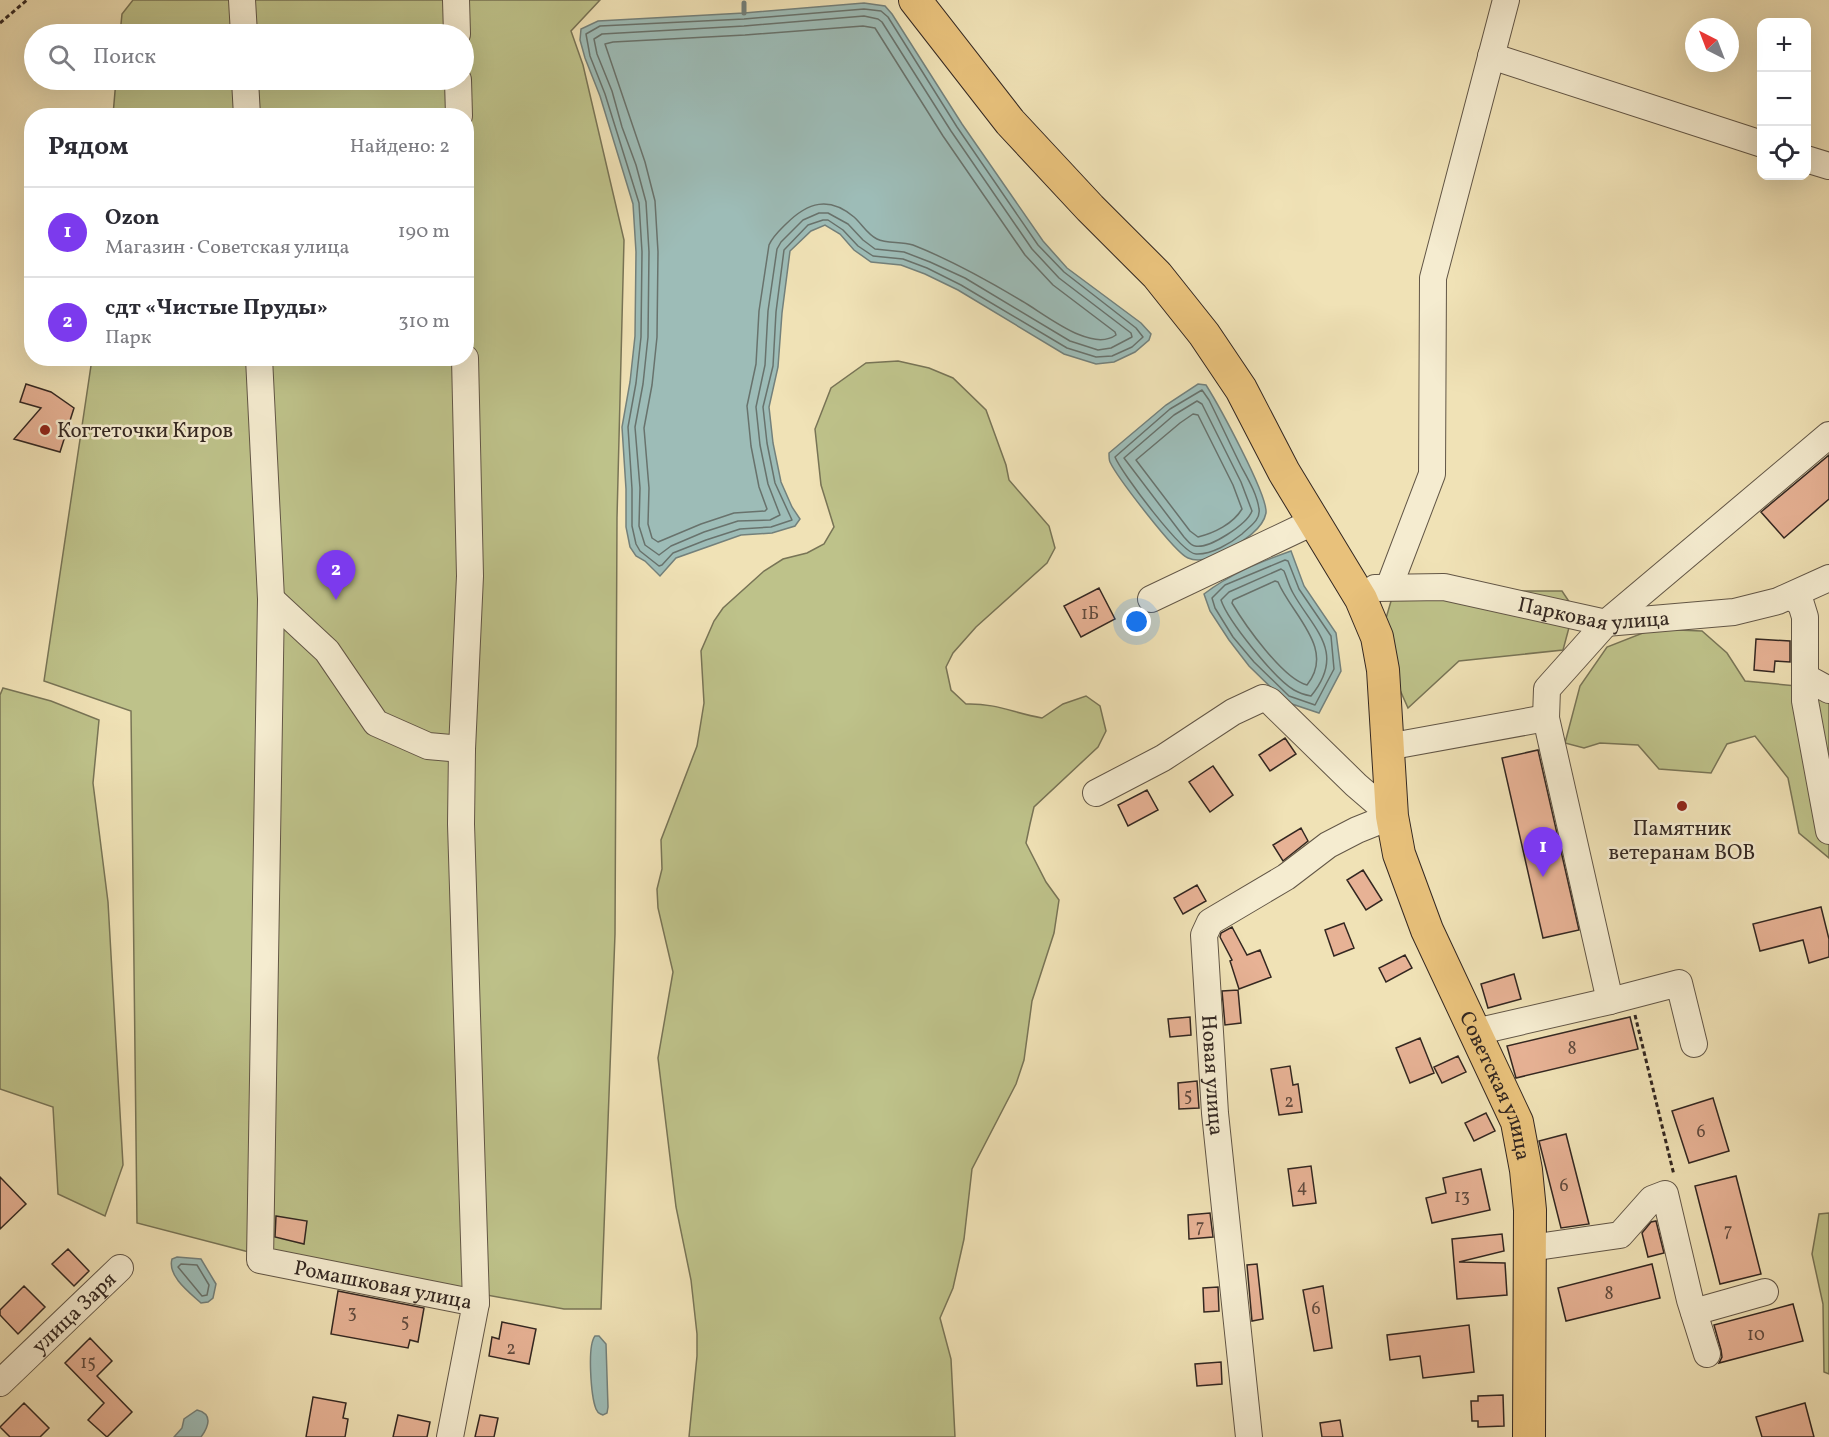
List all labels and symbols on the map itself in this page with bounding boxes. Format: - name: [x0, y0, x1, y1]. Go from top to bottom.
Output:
- north arrow: [1685, 18, 1739, 72]
- place label: Когтеточки Киров: [57, 417, 233, 446]
- marker: Когтеточки Киров: [38, 423, 52, 437]
- pin: 2: [316, 550, 356, 600]
- street label: Парковая улица: [1515, 591, 1671, 639]
- house number: 1Б: [1081, 602, 1099, 627]
- your location: [1122, 607, 1151, 636]
- marker: Памятник ветеранам ВОВ: [1675, 799, 1689, 813]
- place label: Памятник ветеранам ВОВ: [1609, 815, 1755, 868]
- pin: 1: [1524, 828, 1562, 877]
- street label: Советская улица: [1451, 1007, 1537, 1163]
- street label: Новая улица: [1193, 1014, 1230, 1137]
- house number: 8: [1567, 1037, 1577, 1062]
- house number: 5: [1184, 1084, 1192, 1109]
- house number: 2: [1284, 1090, 1294, 1115]
- house number: 6: [1696, 1120, 1706, 1145]
- house number: 6: [1559, 1174, 1569, 1199]
- house number: 4: [1297, 1175, 1307, 1200]
- house number: 13: [1454, 1185, 1470, 1210]
- house number: 7: [1196, 1215, 1204, 1240]
- house number: 7: [1724, 1219, 1732, 1244]
- street label: Ромашковая улица: [291, 1254, 475, 1318]
- street label: улица Заря: [26, 1266, 123, 1361]
- house number: 8: [1604, 1282, 1614, 1307]
- house number: 6: [1311, 1297, 1321, 1322]
- house number: 3: [347, 1301, 357, 1326]
- house number: 5: [401, 1310, 409, 1335]
- house number: 10: [1747, 1323, 1765, 1348]
- house number: 2: [506, 1337, 516, 1362]
- house number: 15: [80, 1351, 96, 1376]

